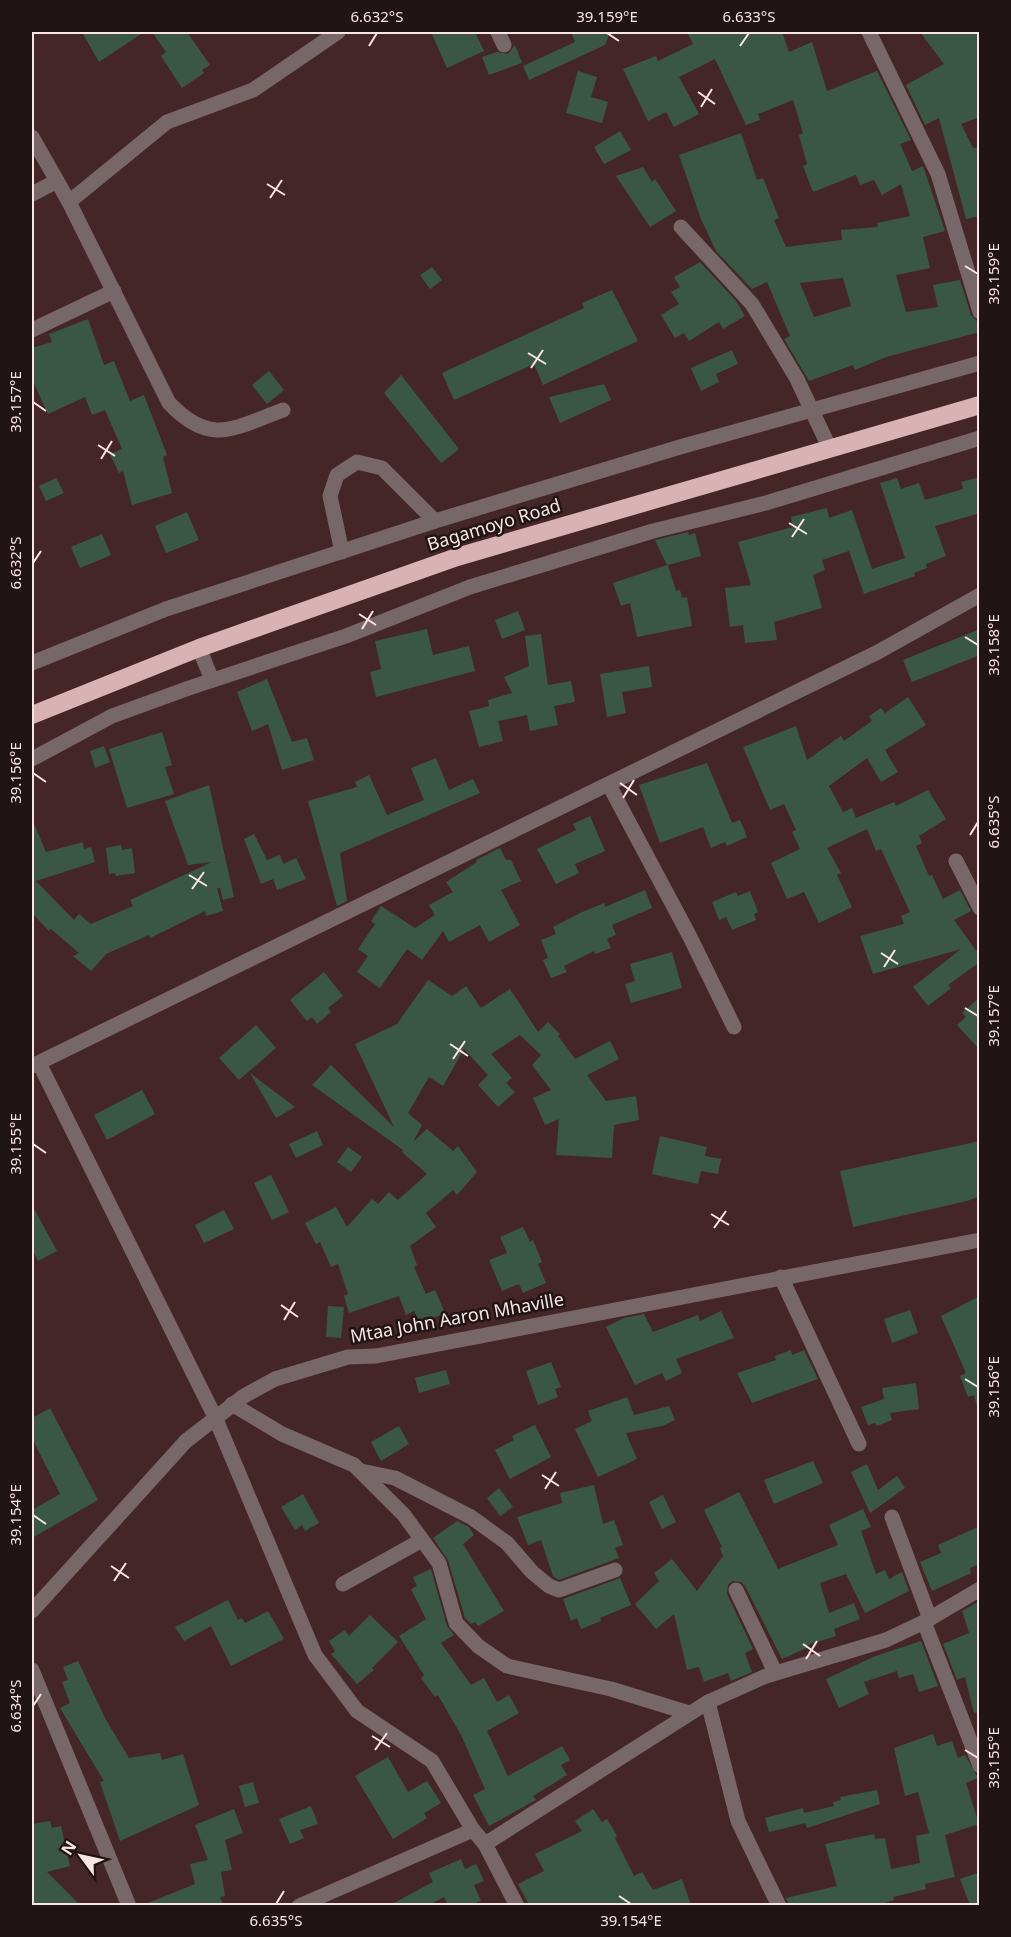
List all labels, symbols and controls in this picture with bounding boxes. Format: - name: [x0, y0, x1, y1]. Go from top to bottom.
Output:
- text: 6.632°S: [351, 6, 404, 26]
- text: 39.159°E: [576, 6, 638, 26]
- text: 6.633°S: [723, 6, 776, 26]
- text: 39.159°E: [983, 243, 1003, 305]
- text: 39.157°E: [5, 371, 25, 433]
- street label: Bagamoyo Road: [424, 492, 563, 556]
- text: 6.632°S: [5, 537, 25, 590]
- text: 39.158°E: [983, 614, 1003, 676]
- text: 39.156°E: [5, 742, 25, 804]
- text: 6.635°S: [983, 796, 1003, 849]
- text: 39.157°E: [983, 985, 1003, 1047]
- text: 39.155°E: [5, 1113, 25, 1175]
- street label: Mtaa John Aaron Mhaville: [348, 1286, 566, 1348]
- text: 39.156°E: [983, 1356, 1003, 1418]
- text: 39.154°E: [5, 1484, 25, 1546]
- text: 6.634°S: [5, 1680, 25, 1733]
- text: 39.155°E: [983, 1727, 1003, 1789]
- north arrow: [51, 1826, 111, 1886]
- text: N: [56, 1836, 81, 1859]
- text: 6.635°S: [250, 1910, 303, 1930]
- text: 39.154°E: [600, 1910, 662, 1930]

